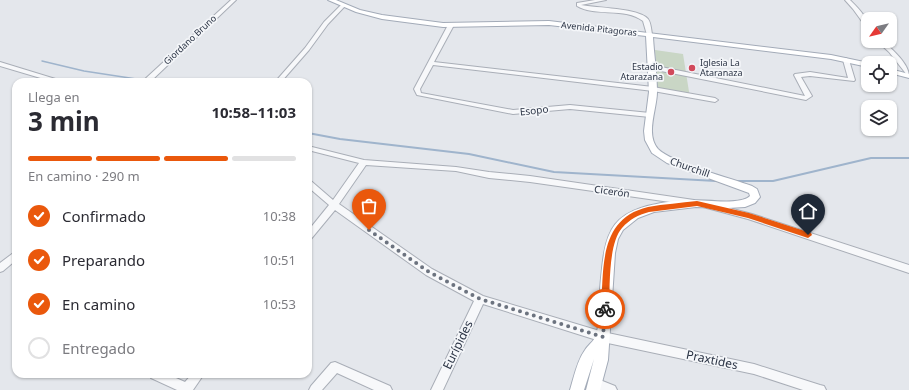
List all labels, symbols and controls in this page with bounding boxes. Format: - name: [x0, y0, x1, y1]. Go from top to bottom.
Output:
- street label: Giordano Bruno: [160, 12, 219, 68]
- north arrow: [861, 12, 897, 48]
- map controls: [861, 12, 897, 136]
- street label: Avenida Pitagoras: [561, 18, 638, 39]
- place label: Iglesia La Ataranaza: [700, 56, 743, 79]
- button: locate: [861, 56, 897, 92]
- place label: Estadio Atarazana: [620, 60, 663, 83]
- marker: Iglesia La Ataranaza: [687, 63, 697, 73]
- marker: Estadio Atarazana: [666, 67, 676, 77]
- text: Llega en: [28, 88, 80, 106]
- button: layers: [861, 100, 897, 136]
- text: 10:58–11:03: [211, 102, 296, 122]
- street label: Esopo: [519, 102, 549, 118]
- text: 3 min: [28, 103, 100, 139]
- street label: Churchill: [668, 154, 712, 180]
- text: En camino · 290 m: [28, 167, 140, 185]
- street label: Cicerón: [593, 182, 631, 200]
- pin: [352, 189, 386, 230]
- pin: [791, 194, 825, 235]
- icon: bag: [358, 195, 380, 217]
- icon: home: [797, 200, 819, 222]
- icon: check: [28, 205, 50, 227]
- text: Confirmado: [62, 206, 146, 226]
- text: 10:38: [263, 207, 296, 225]
- icon: check: [28, 249, 50, 271]
- text: Preparando: [62, 250, 145, 270]
- text: 10:51: [263, 251, 296, 269]
- courier: [585, 289, 625, 329]
- icon: check: [28, 293, 50, 315]
- text: En camino: [62, 294, 135, 314]
- text: 10:53: [263, 295, 296, 313]
- icon: bike: [594, 298, 616, 320]
- street label: Eurípides: [438, 317, 477, 372]
- text: Entregado: [62, 338, 135, 358]
- street label: Praxtides: [685, 346, 740, 373]

